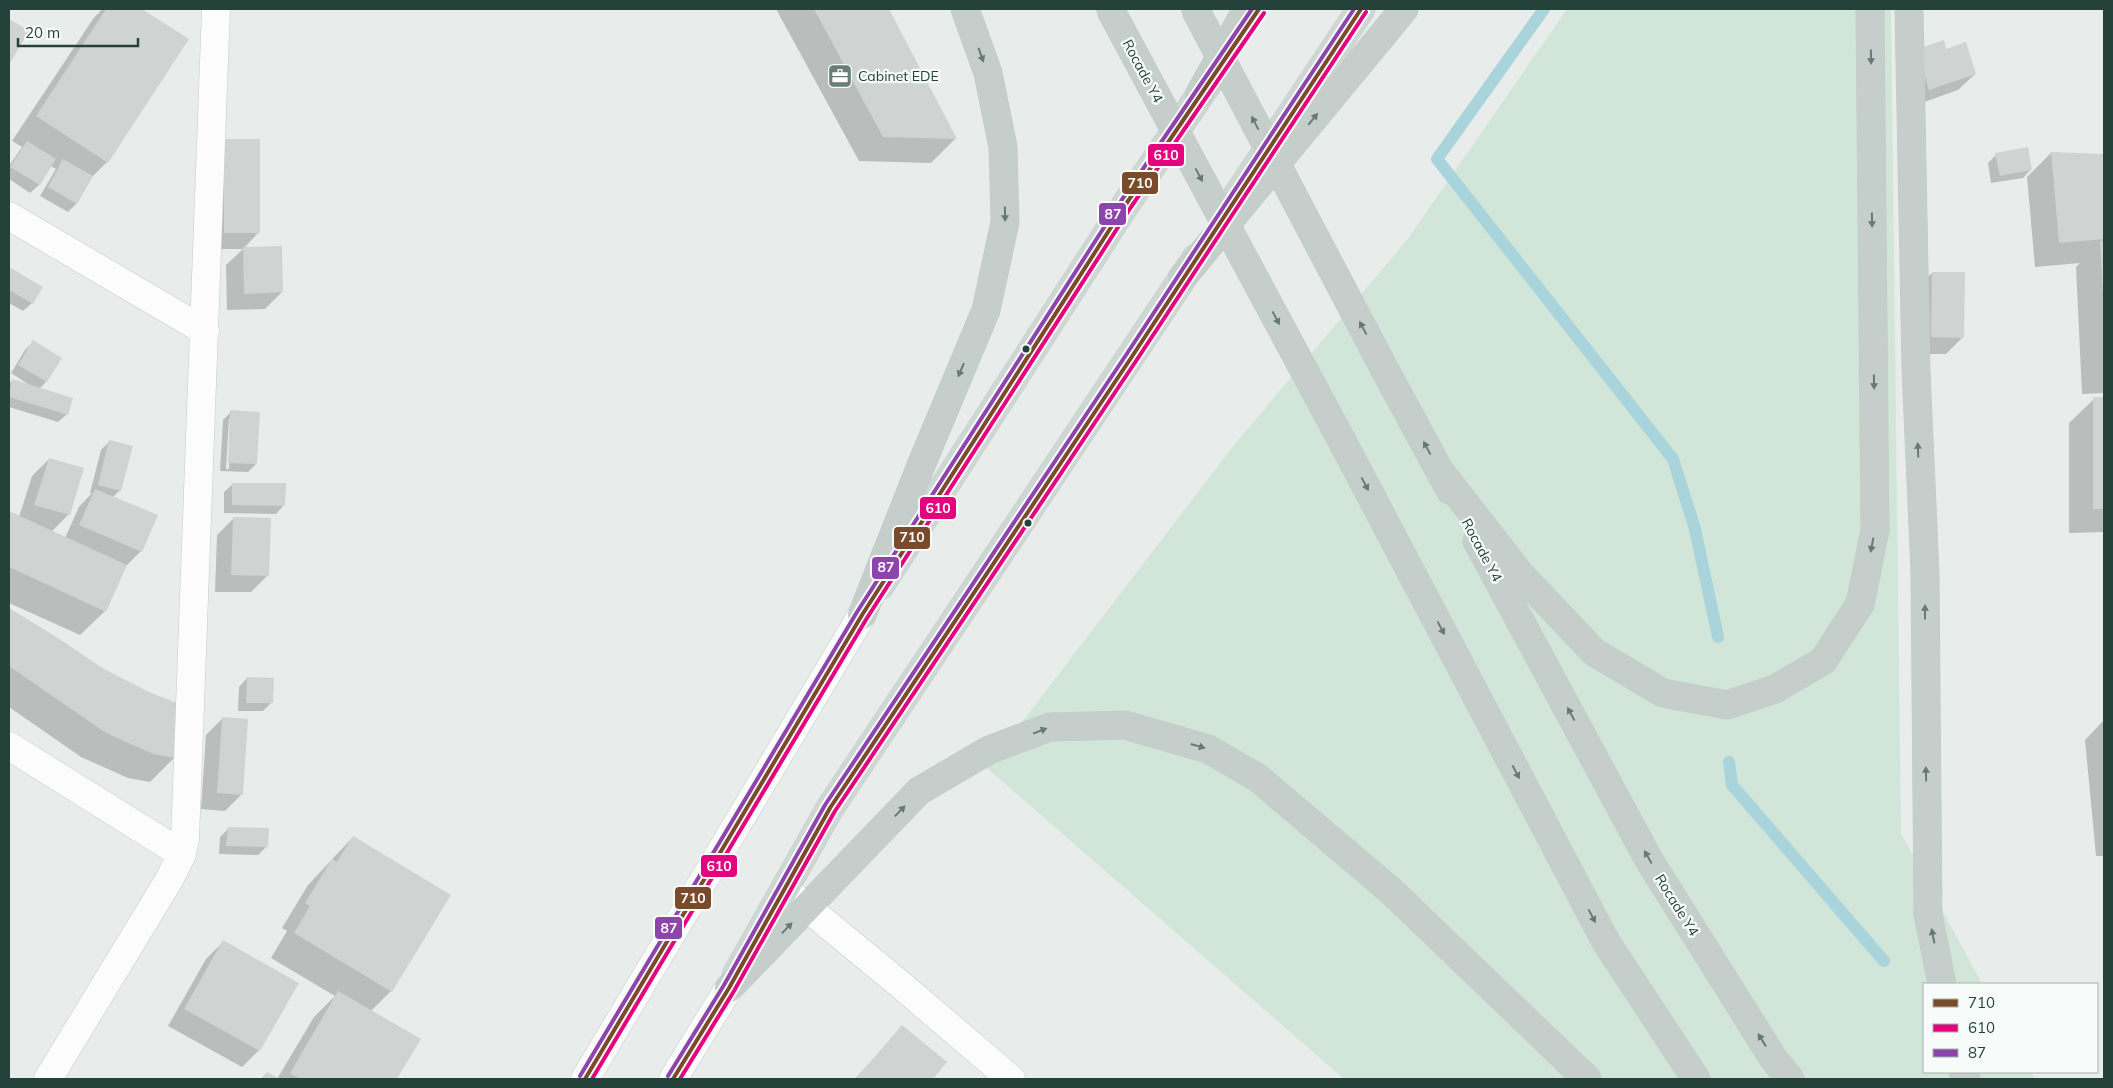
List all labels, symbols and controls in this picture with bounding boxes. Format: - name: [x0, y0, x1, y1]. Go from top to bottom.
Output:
- scale bar: [18, 15, 138, 47]
- text: 20 m: [25, 23, 60, 42]
- street label: Rocade Y4: [1119, 36, 1168, 106]
- one-way arrow: [978, 47, 985, 62]
- one-way arrow: [1867, 50, 1875, 66]
- office icon: Cabinet EDE: [827, 63, 853, 89]
- place label: Cabinet EDE: [858, 67, 939, 85]
- one-way arrow: [1308, 113, 1319, 126]
- one-way arrow: [1251, 116, 1259, 130]
- line badge: 610: [1147, 143, 1185, 167]
- text: 610: [1153, 146, 1179, 164]
- one-way arrow: [1195, 168, 1203, 182]
- line badge: 710: [1121, 171, 1159, 195]
- text: 710: [1127, 174, 1153, 192]
- line badge: 87: [1098, 202, 1127, 226]
- text: 87: [1105, 205, 1121, 223]
- one-way arrow: [1001, 207, 1009, 223]
- one-way arrow: [1868, 212, 1876, 228]
- one-way arrow: [1272, 311, 1280, 325]
- one-way arrow: [1359, 321, 1367, 336]
- unlabelled marker: [1021, 344, 1031, 354]
- one-way arrow: [957, 363, 965, 377]
- one-way arrow: [1870, 375, 1878, 391]
- one-way arrow: [1423, 441, 1432, 455]
- one-way arrow: [1914, 441, 1922, 457]
- one-way arrow: [1361, 477, 1369, 492]
- line badge: 610: [919, 496, 957, 520]
- text: 610: [925, 499, 951, 517]
- street label: Rocade Y4: [1458, 515, 1507, 585]
- unlabelled marker: [1023, 518, 1033, 528]
- line badge: 710: [893, 526, 931, 550]
- text: 710: [899, 528, 925, 546]
- one-way arrow: [1868, 537, 1876, 552]
- line badge: 87: [871, 556, 900, 580]
- text: 87: [878, 558, 894, 576]
- one-way arrow: [1921, 604, 1929, 620]
- one-way arrow: [1437, 621, 1445, 635]
- one-way arrow: [1567, 707, 1575, 722]
- one-way arrow: [1032, 727, 1047, 734]
- one-way arrow: [1191, 743, 1206, 751]
- one-way arrow: [1512, 765, 1520, 779]
- one-way arrow: [1922, 766, 1930, 782]
- one-way arrow: [894, 805, 906, 817]
- one-way arrow: [1644, 850, 1652, 865]
- line badge: 610: [700, 854, 738, 878]
- text: 610: [706, 857, 732, 875]
- street label: Rocade Y4: [1651, 871, 1703, 940]
- line badge: 710: [674, 886, 712, 910]
- text: 710: [680, 889, 706, 907]
- one-way arrow: [1588, 908, 1596, 923]
- line badge: 87: [654, 916, 683, 940]
- text: 87: [661, 919, 677, 937]
- one-way arrow: [781, 922, 793, 934]
- one-way arrow: [1928, 928, 1936, 944]
- legend: [1923, 983, 2098, 1073]
- text: 710: [1968, 993, 1995, 1012]
- text: 610: [1968, 1018, 1995, 1037]
- one-way arrow: [1757, 1033, 1766, 1046]
- text: 87: [1968, 1043, 1986, 1062]

